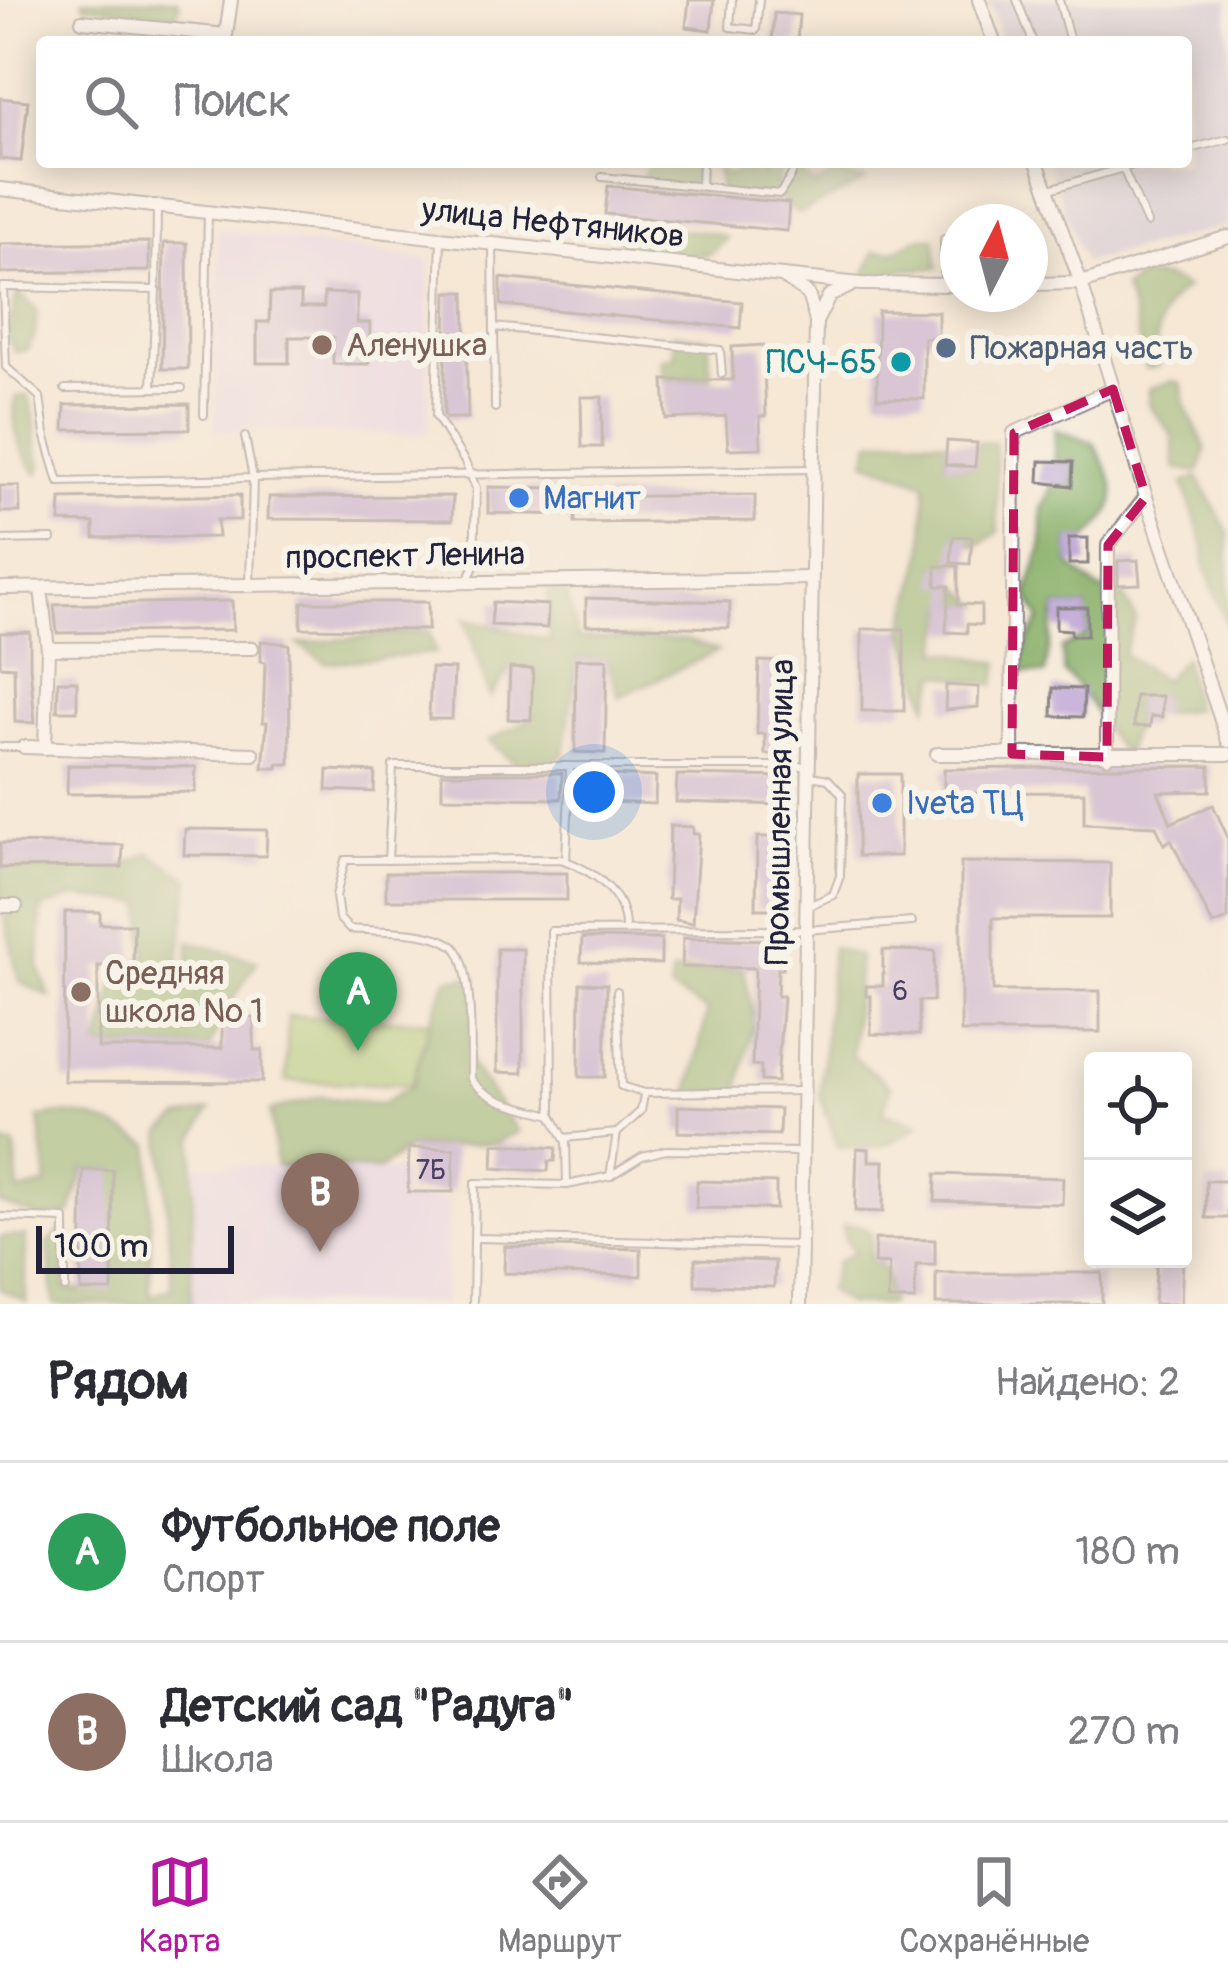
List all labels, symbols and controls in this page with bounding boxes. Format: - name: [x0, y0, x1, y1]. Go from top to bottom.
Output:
- search box: [36, 36, 1192, 168]
- icon: search: [78, 69, 144, 135]
- text: Поиск: [174, 74, 291, 130]
- street label: улица Нефтяников: [419, 189, 686, 257]
- north arrow: [940, 204, 1048, 312]
- place label: Аленушка: [346, 325, 487, 366]
- place label: Пожарная часть: [970, 328, 1194, 369]
- marker: Аленушка: [309, 332, 335, 358]
- marker: Пожарная часть: [933, 335, 959, 361]
- place label: ПСЧ-65: [766, 342, 877, 383]
- marker: ПСЧ-65: [888, 349, 914, 375]
- place label: Магнит: [543, 478, 642, 519]
- marker: Магнит: [506, 485, 532, 511]
- street label: проспект Ленина: [285, 533, 525, 579]
- street label: Промышленная улица: [757, 659, 803, 965]
- your location: [564, 762, 624, 822]
- place label: Iveta ТЦ: [906, 783, 1024, 824]
- marker: Iveta ТЦ: [869, 790, 895, 816]
- pin: A: [319, 952, 397, 1051]
- place label: Средняя школа № 1: [105, 953, 263, 1032]
- house number: 6: [892, 975, 908, 1008]
- marker: Средняя школа № 1: [68, 979, 94, 1005]
- map controls: [1084, 1052, 1192, 1268]
- button: locate: [1084, 1052, 1192, 1160]
- pin: B: [281, 1153, 359, 1252]
- house number: 7Б: [416, 1154, 446, 1187]
- button: layers: [1084, 1160, 1192, 1268]
- scale bar: [36, 1220, 234, 1273]
- text: 100 m: [54, 1226, 148, 1267]
- text: Рядом: [48, 1350, 189, 1414]
- text: Найдено: 2: [995, 1358, 1180, 1407]
- text: Футбольное поле: [162, 1499, 500, 1555]
- text: A: [74, 1527, 100, 1576]
- text: 180 m: [1075, 1527, 1180, 1576]
- text: Спорт: [162, 1555, 265, 1604]
- text: Детский сад "Радуга": [162, 1679, 574, 1735]
- text: B: [76, 1707, 98, 1756]
- text: 270 m: [1068, 1707, 1180, 1756]
- text: Школа: [162, 1735, 274, 1784]
- tab: Карта: [139, 1849, 220, 1962]
- tab: Маршрут: [498, 1849, 622, 1962]
- tab: Сохранённые: [899, 1849, 1089, 1962]

